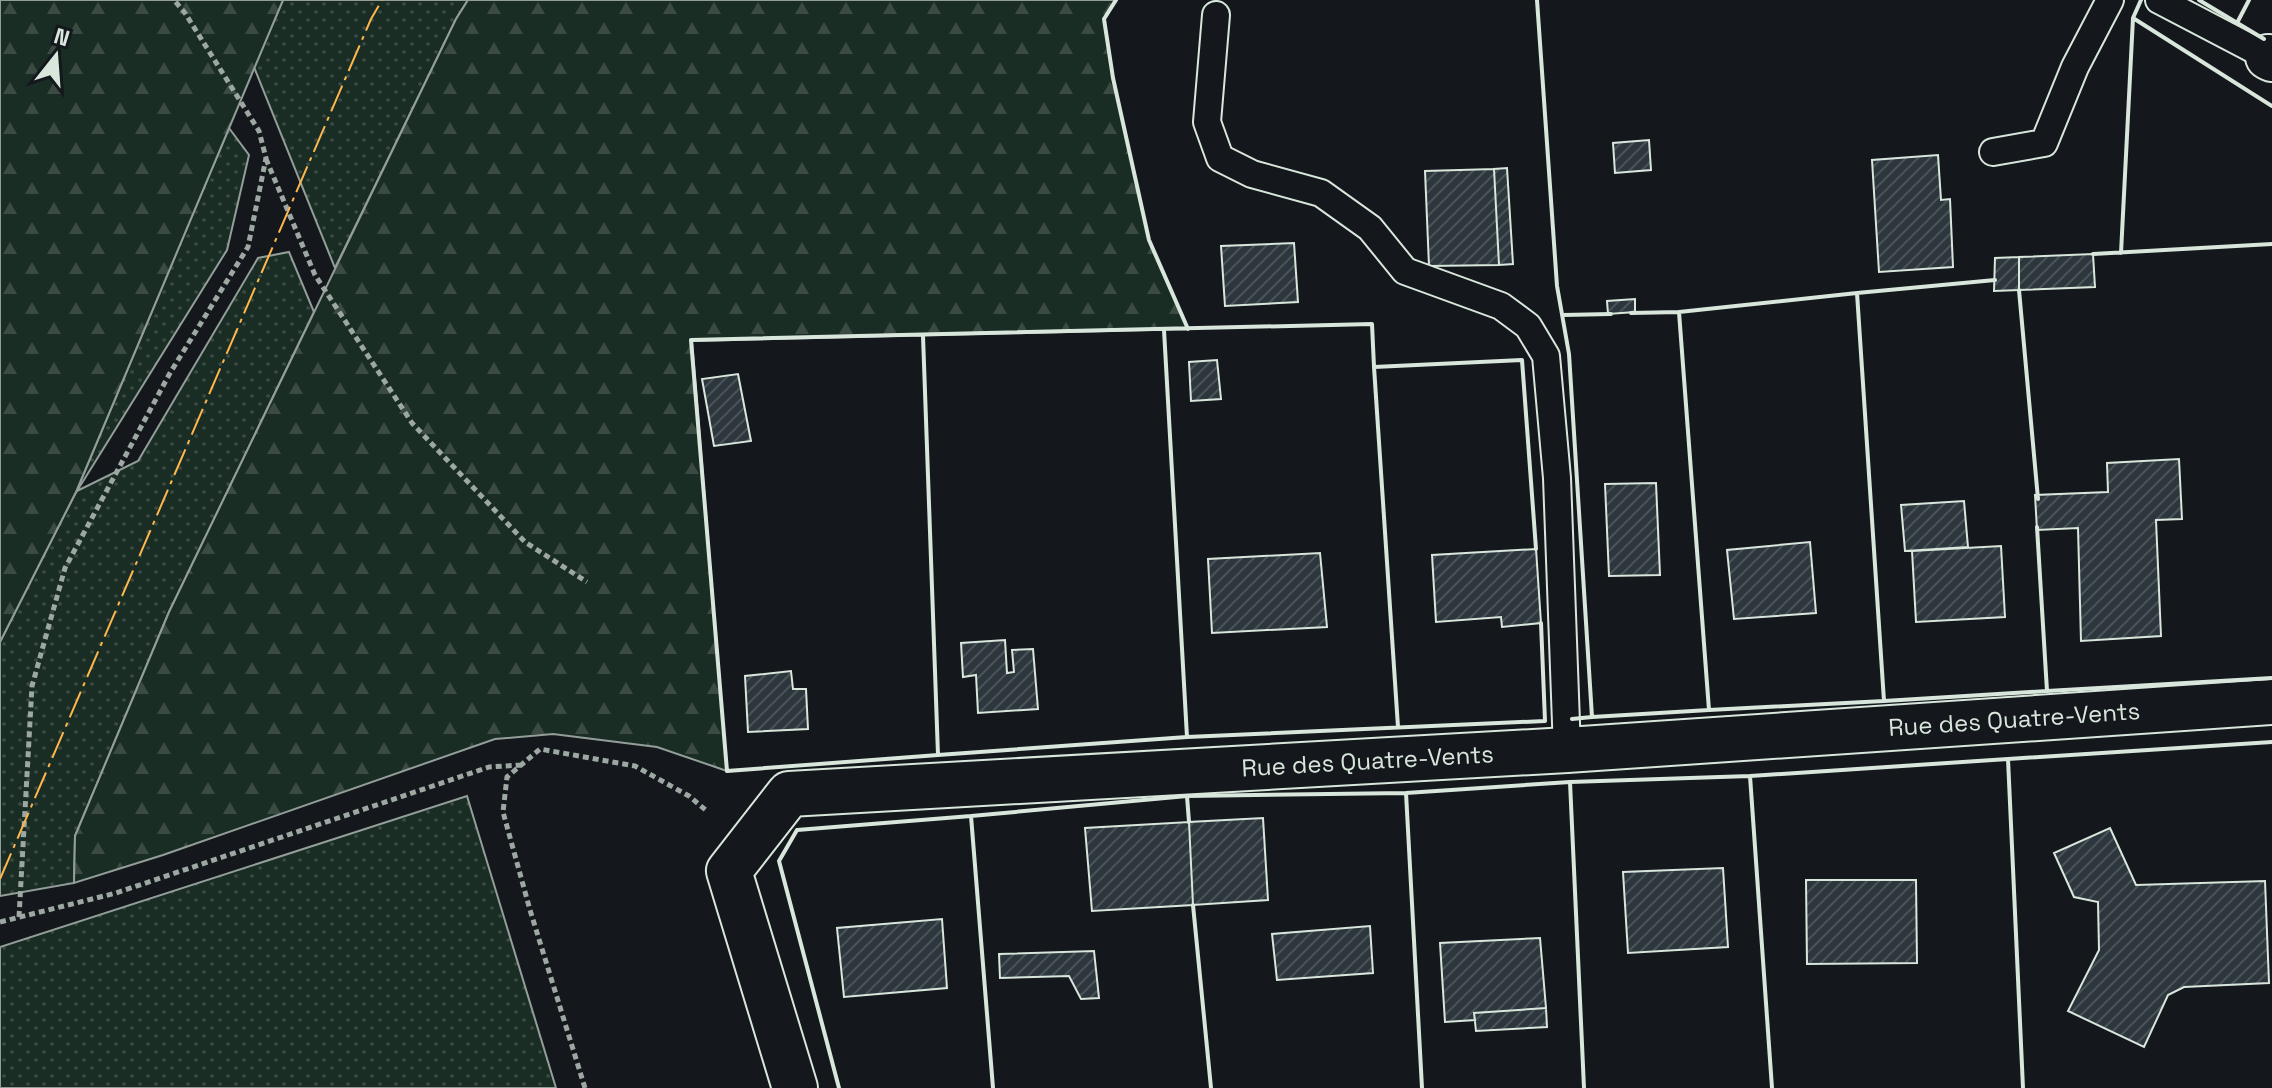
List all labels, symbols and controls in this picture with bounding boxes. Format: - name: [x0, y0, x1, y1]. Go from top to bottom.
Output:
- north arrow: [16, 16, 96, 96]
- text: N: [51, 21, 73, 52]
- street label: Rue des Quatre-Vents: [1887, 695, 2141, 743]
- street label: Rue des Quatre-Vents: [1241, 738, 1495, 783]

